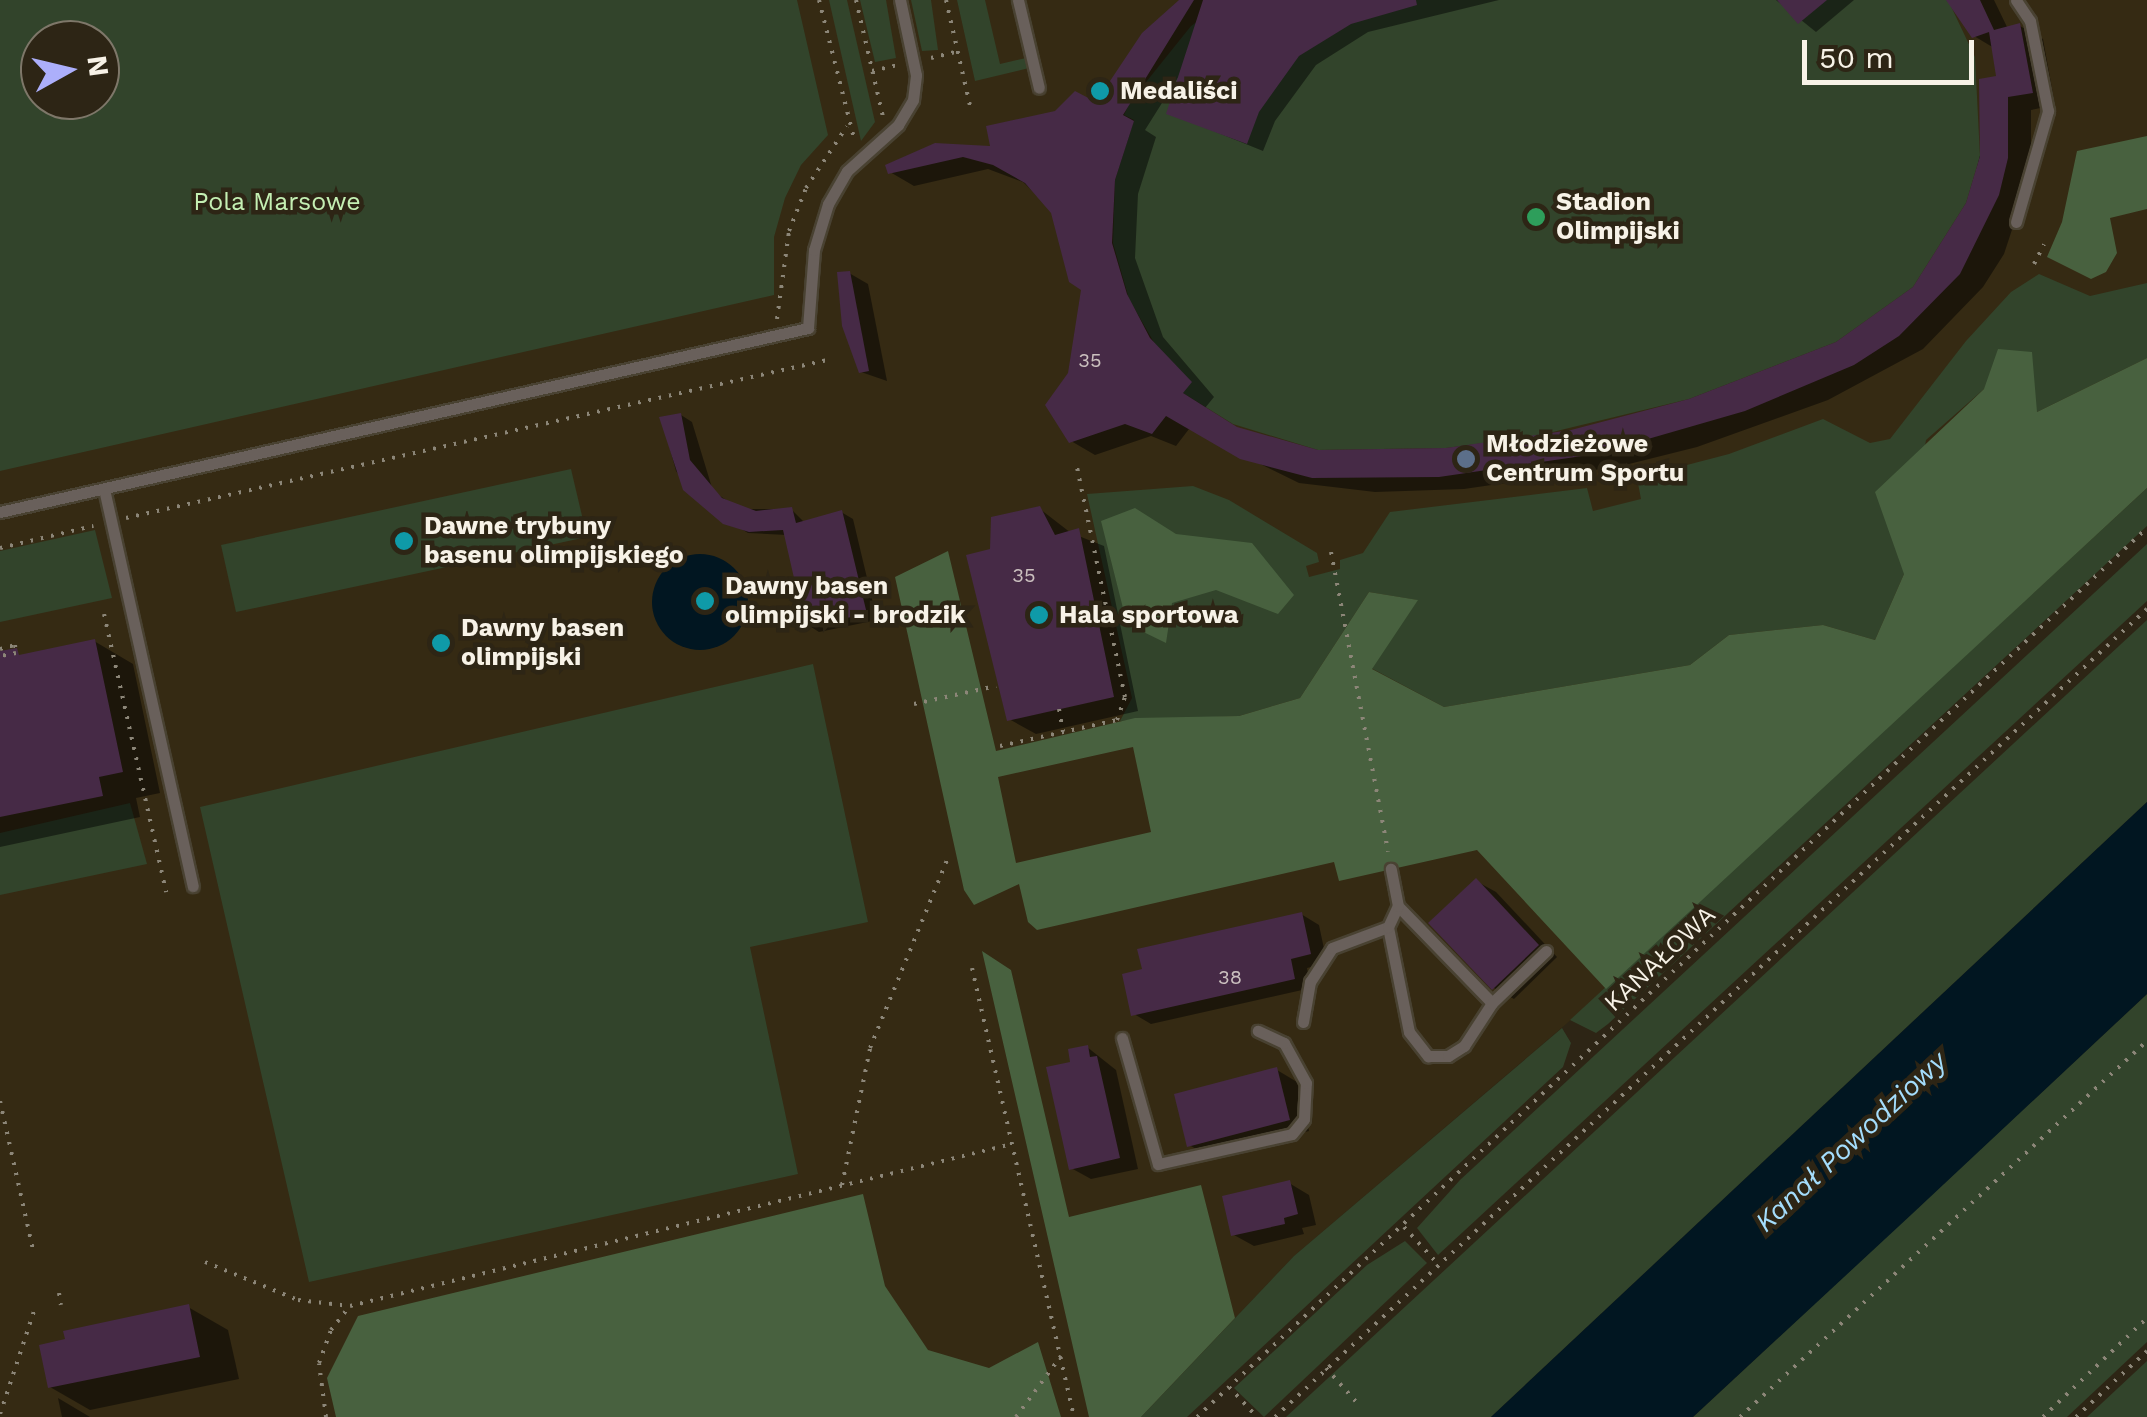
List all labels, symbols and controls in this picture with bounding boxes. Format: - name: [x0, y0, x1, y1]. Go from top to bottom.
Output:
- north arrow: [20, 20, 120, 120]
- scale bar: [1807, 20, 1980, 82]
- text: 50 m: [1819, 40, 1894, 75]
- text: N: [80, 53, 116, 79]
- place label: Medaliści: [1120, 76, 1237, 106]
- marker: Medaliści: [1089, 80, 1111, 102]
- park label: Pola Marsowe: [193, 187, 361, 217]
- place label: Stadion Olimpijski: [1556, 188, 1680, 247]
- marker: Stadion Olimpijski: [1525, 206, 1547, 228]
- house number: 35: [1078, 348, 1102, 372]
- place label: Młodzieżowe Centrum Sportu: [1486, 430, 1684, 489]
- marker: Młodzieżowe Centrum Sportu: [1455, 448, 1477, 470]
- place label: Dawne trybuny basenu olimpijskiego: [424, 512, 684, 571]
- marker: Dawne trybuny basenu olimpijskiego: [393, 530, 415, 552]
- house number: 35: [1012, 563, 1036, 587]
- place label: Dawny basen olimpijski - brodzik: [725, 572, 965, 631]
- marker: Dawny basen olimpijski - brodzik: [694, 590, 716, 612]
- place label: Hala sportowa: [1059, 600, 1239, 630]
- marker: Hala sportowa: [1028, 604, 1050, 626]
- place label: Dawny basen olimpijski: [461, 614, 625, 673]
- marker: Dawny basen olimpijski: [430, 632, 452, 654]
- street label: KANAŁOWA: [1598, 900, 1722, 1018]
- house number: 38: [1218, 965, 1242, 989]
- water label: Kanał Powodziowy: [1748, 1045, 1954, 1239]

